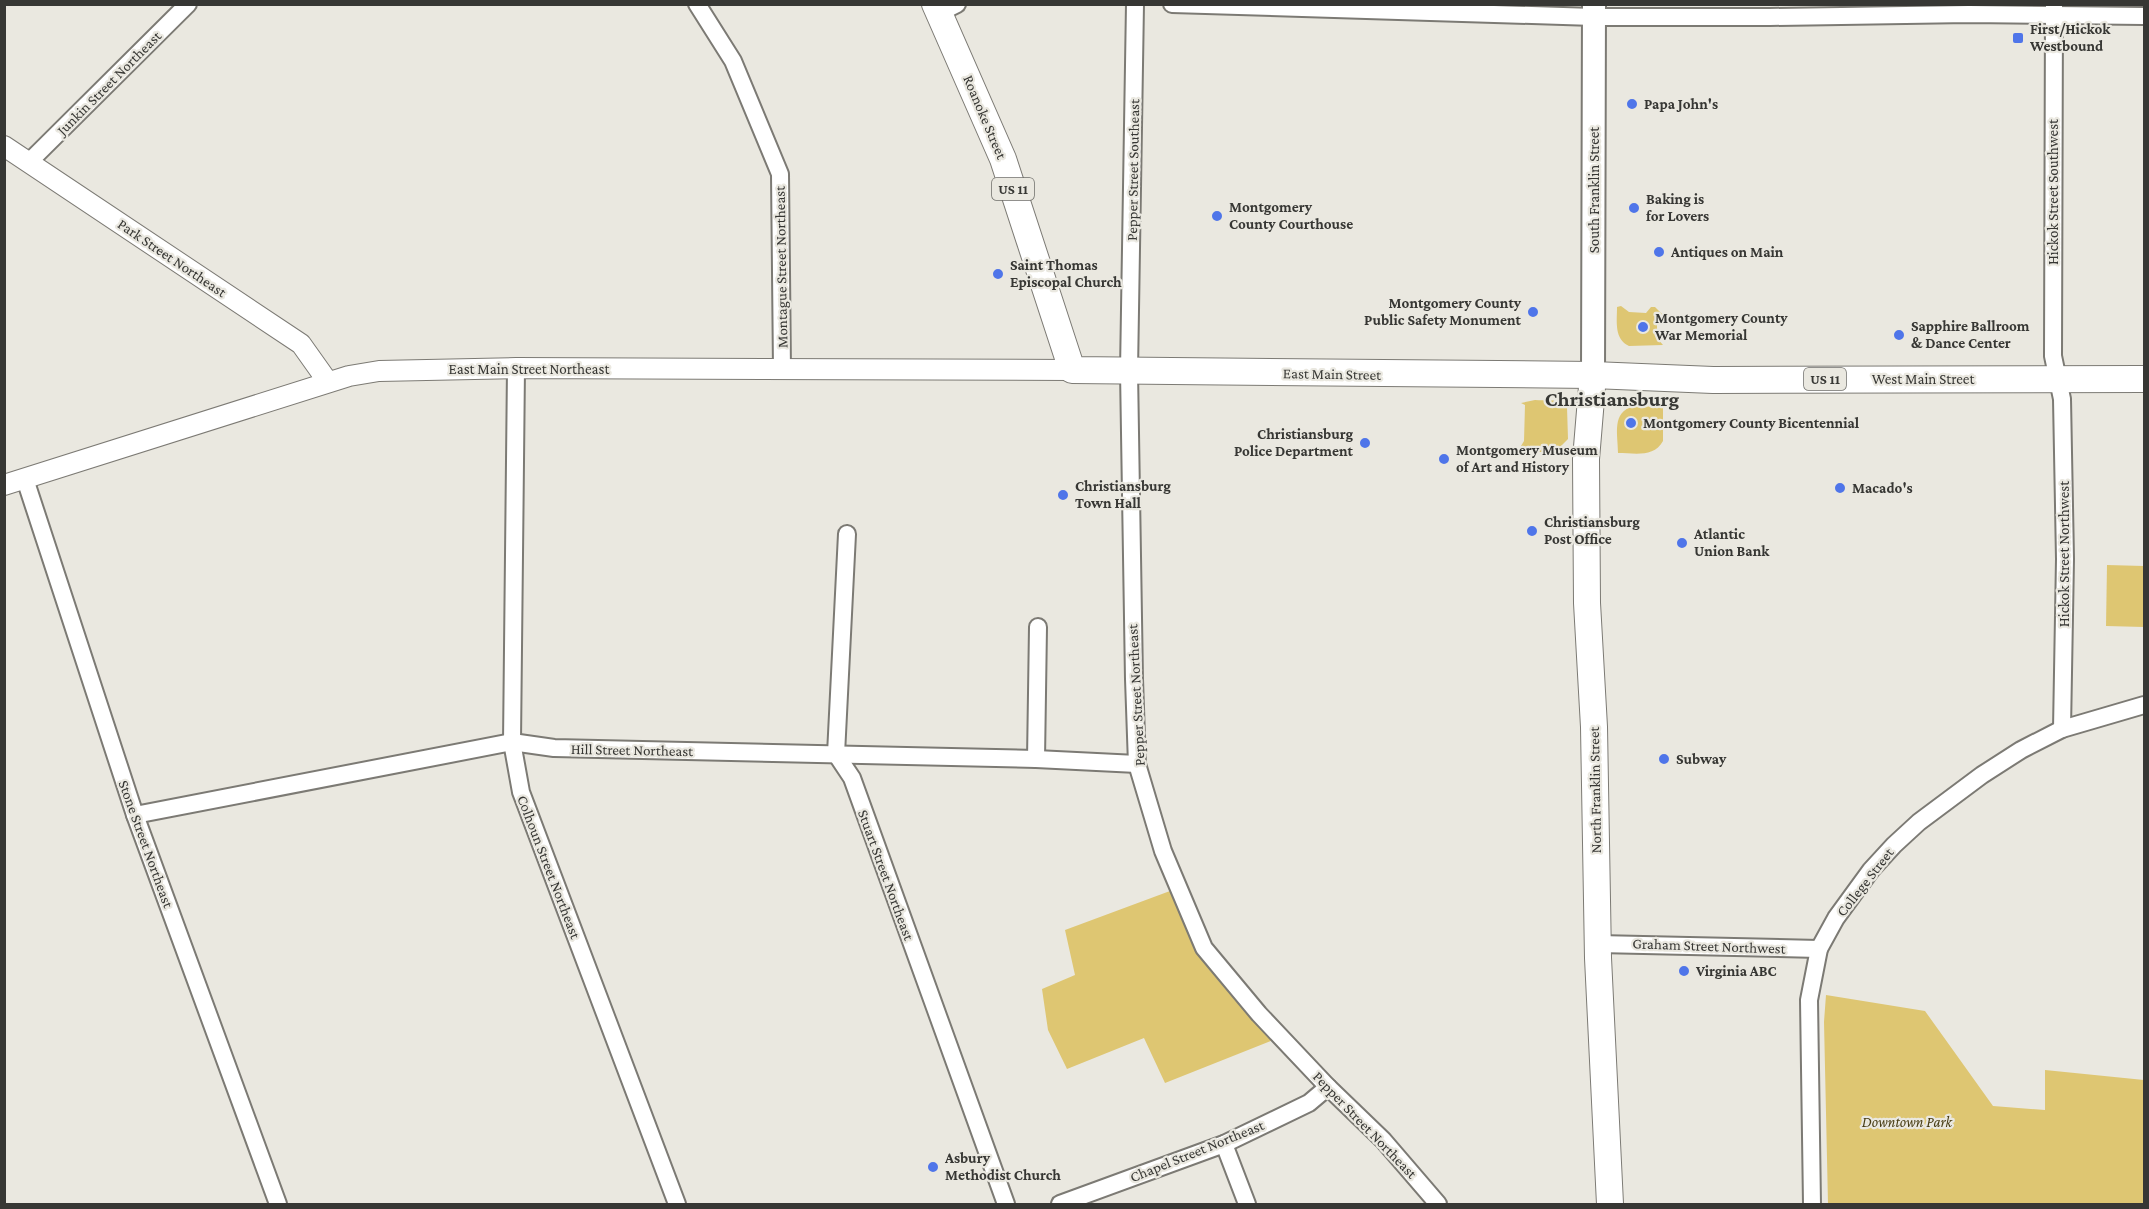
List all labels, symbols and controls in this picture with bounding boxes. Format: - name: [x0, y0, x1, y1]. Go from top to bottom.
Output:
- place label: First/Hickok Westbound: [2029, 21, 2111, 54]
- street label: Junkin Street Northeast: [52, 27, 166, 140]
- marker: First/Hickok Westbound: [2011, 31, 2025, 45]
- street label: Roanoke Street: [960, 73, 1010, 162]
- place label: Papa John's: [1644, 96, 1718, 112]
- marker: Papa John's: [1625, 97, 1639, 111]
- street label: Pepper Street Southeast: [1124, 98, 1143, 241]
- street label: Hickok Street Southwest: [2045, 118, 2061, 265]
- street label: South Franklin Street: [1586, 126, 1602, 253]
- road number: US 11: [992, 178, 1034, 200]
- street label: Montague Street Northeast: [772, 185, 791, 348]
- place label: Baking is for Lovers: [1646, 191, 1709, 224]
- place label: Montgomery County Courthouse: [1229, 199, 1353, 232]
- marker: Baking is for Lovers: [1627, 201, 1641, 215]
- marker: Montgomery County Courthouse: [1210, 209, 1224, 223]
- street label: Park Street Northeast: [115, 216, 230, 301]
- place label: Antiques on Main: [1670, 244, 1784, 260]
- marker: Antiques on Main: [1652, 245, 1666, 259]
- place label: Saint Thomas Episcopal Church: [1010, 257, 1122, 290]
- marker: Saint Thomas Episcopal Church: [991, 267, 1005, 281]
- place label: Montgomery County Public Safety Monument: [1364, 295, 1522, 328]
- marker: Montgomery County Public Safety Monument: [1526, 305, 1540, 319]
- place label: Montgomery County War Memorial: [1654, 310, 1788, 343]
- place label: Sapphire Ballroom & Dance Center: [1911, 318, 2030, 351]
- marker: Montgomery County War Memorial: [1636, 320, 1650, 334]
- marker: Sapphire Ballroom & Dance Center: [1892, 328, 1906, 342]
- street label: East Main Street Northeast: [449, 361, 610, 377]
- street label: East Main Street: [1283, 365, 1382, 383]
- road number: US 11: [1804, 368, 1846, 390]
- street label: West Main Street: [1872, 371, 1975, 387]
- district label: Christiansburg: [1545, 387, 1680, 411]
- place label: Montgomery County Bicentennial: [1643, 415, 1860, 431]
- marker: Montgomery County Bicentennial: [1624, 416, 1638, 430]
- place label: Christiansburg Police Department: [1234, 426, 1354, 459]
- marker: Christiansburg Police Department: [1358, 436, 1372, 450]
- place label: Montgomery Museum of Art and History: [1456, 442, 1598, 475]
- marker: Montgomery Museum of Art and History: [1437, 452, 1451, 466]
- place label: Christiansburg Town Hall: [1075, 478, 1171, 511]
- place label: Macado's: [1852, 480, 1913, 496]
- street label: Hickok Street Northwest: [2056, 480, 2072, 627]
- marker: Macado's: [1833, 481, 1847, 495]
- marker: Christiansburg Town Hall: [1056, 488, 1070, 502]
- place label: Christiansburg Post Office: [1544, 514, 1640, 547]
- marker: Christiansburg Post Office: [1525, 524, 1539, 538]
- place label: Atlantic Union Bank: [1693, 526, 1770, 559]
- marker: Atlantic Union Bank: [1675, 536, 1689, 550]
- street label: Pepper Street Northeast: [1124, 622, 1149, 766]
- street label: North Franklin Street: [1586, 725, 1604, 854]
- street label: Hill Street Northeast: [571, 741, 694, 759]
- place label: Subway: [1676, 751, 1727, 767]
- marker: Subway: [1657, 752, 1671, 766]
- street label: Stone Street Northeast: [115, 778, 177, 911]
- street label: Colhoun Street Northeast: [514, 793, 584, 942]
- street label: Stuart Street Northeast: [855, 807, 917, 943]
- street label: College Street: [1833, 844, 1898, 920]
- street label: Graham Street Northwest: [1632, 935, 1787, 957]
- place label: Virginia ABC: [1695, 963, 1777, 979]
- marker: Virginia ABC: [1677, 964, 1691, 978]
- street label: Pepper Street Northeast: [1309, 1068, 1421, 1183]
- park label: Downtown Park: [1862, 1114, 1954, 1130]
- street label: Chapel Street Northeast: [1128, 1116, 1268, 1186]
- place label: Asbury Methodist Church: [944, 1150, 1061, 1183]
- marker: Asbury Methodist Church: [926, 1160, 940, 1174]

